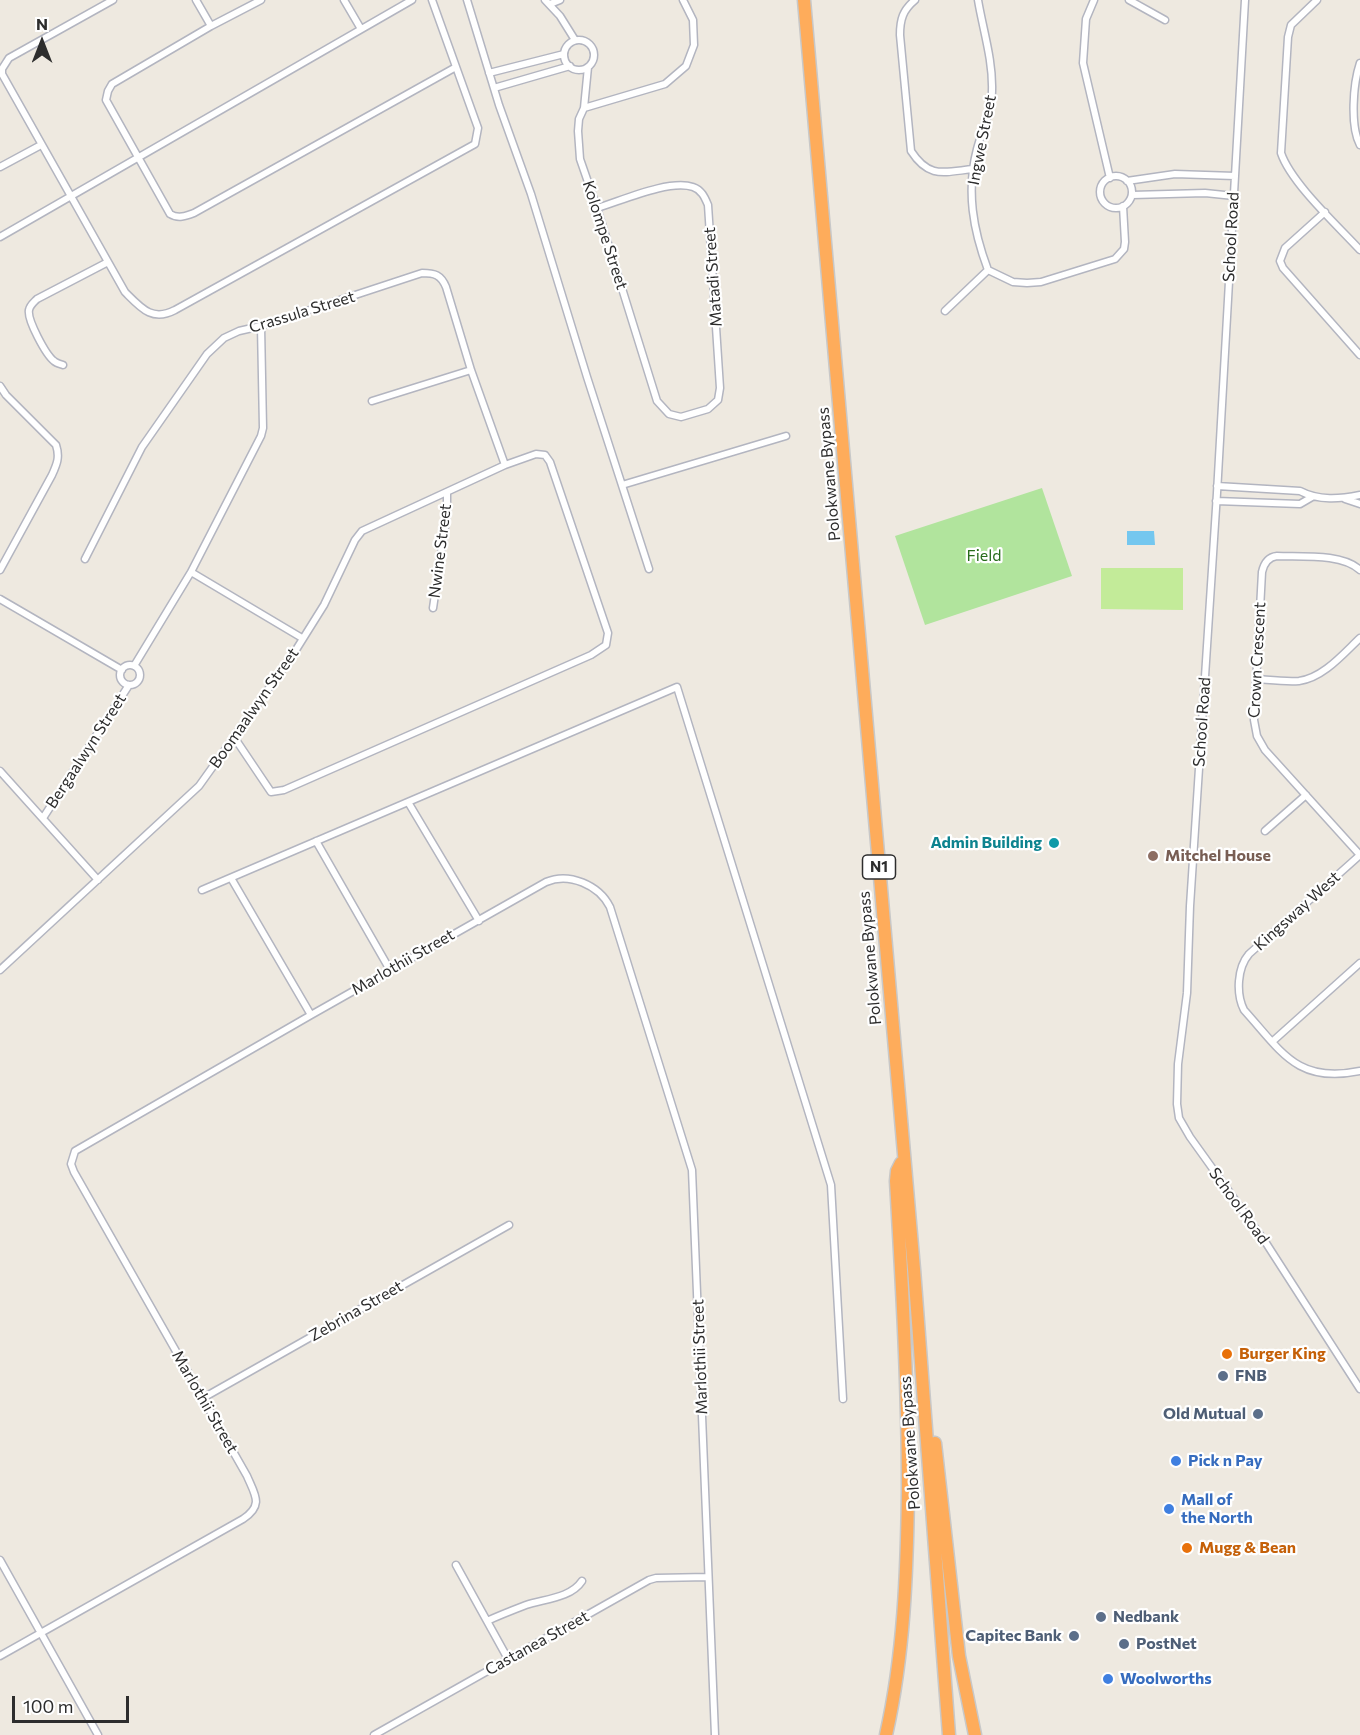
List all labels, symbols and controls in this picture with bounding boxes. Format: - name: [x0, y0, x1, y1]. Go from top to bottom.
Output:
- north arrow: [12, 12, 72, 72]
- text: N: [36, 14, 48, 33]
- street label: Ingwe Street: [964, 93, 1000, 187]
- street label: Kolompe Street: [578, 178, 632, 292]
- street label: School Road: [1219, 192, 1243, 282]
- street label: Matadi Street: [700, 226, 726, 328]
- street label: Crassula Street: [247, 287, 357, 337]
- street label: Polokwane Bypass: [814, 406, 844, 542]
- street label: Nwine Street: [425, 503, 455, 599]
- park label: Field: [966, 546, 1002, 566]
- street label: Crown Crescent: [1244, 601, 1270, 719]
- street label: Boomaalwyn Street: [205, 644, 303, 772]
- street label: School Road: [1189, 676, 1215, 768]
- street label: Bergaalwyn Street: [42, 690, 130, 812]
- place label: Admin Building: [930, 833, 1042, 853]
- marker: Admin Building: [1047, 836, 1061, 850]
- place label: Mitchel House: [1165, 846, 1271, 866]
- marker: Mitchel House: [1146, 849, 1160, 863]
- road number: N1: [862, 855, 896, 879]
- street label: Kingsway West: [1250, 867, 1344, 955]
- street label: Polokwane Bypass: [855, 890, 885, 1026]
- street label: Marlothii Street: [348, 925, 458, 999]
- street label: School Road: [1205, 1164, 1273, 1248]
- street label: Zebrina Street: [306, 1276, 406, 1346]
- street label: Marlothii Street: [688, 1299, 712, 1415]
- place label: Burger King: [1239, 1344, 1326, 1364]
- street label: Marlothii Street: [168, 1347, 242, 1457]
- marker: Burger King: [1220, 1347, 1234, 1361]
- place label: FNB: [1235, 1366, 1267, 1386]
- marker: FNB: [1216, 1369, 1230, 1383]
- street label: Polokwane Bypass: [896, 1375, 924, 1511]
- place label: Old Mutual: [1163, 1404, 1246, 1424]
- marker: Old Mutual: [1251, 1407, 1265, 1421]
- place label: Pick n Pay: [1188, 1451, 1263, 1471]
- marker: Pick n Pay: [1169, 1454, 1183, 1468]
- place label: Mall of the North: [1181, 1490, 1253, 1528]
- marker: Mall of the North: [1162, 1502, 1176, 1516]
- place label: Mugg & Bean: [1199, 1538, 1296, 1558]
- marker: Mugg & Bean: [1180, 1541, 1194, 1555]
- street label: Castanea Street: [482, 1607, 592, 1679]
- place label: Nedbank: [1113, 1607, 1179, 1627]
- marker: Nedbank: [1094, 1610, 1108, 1624]
- place label: Capitec Bank: [965, 1626, 1062, 1646]
- marker: Capitec Bank: [1067, 1629, 1081, 1643]
- place label: PostNet: [1136, 1634, 1197, 1654]
- marker: PostNet: [1117, 1637, 1131, 1651]
- place label: Woolworths: [1120, 1669, 1212, 1689]
- marker: Woolworths: [1101, 1672, 1115, 1686]
- scale bar: [15, 1684, 132, 1722]
- text: 100 m: [23, 1695, 73, 1717]

